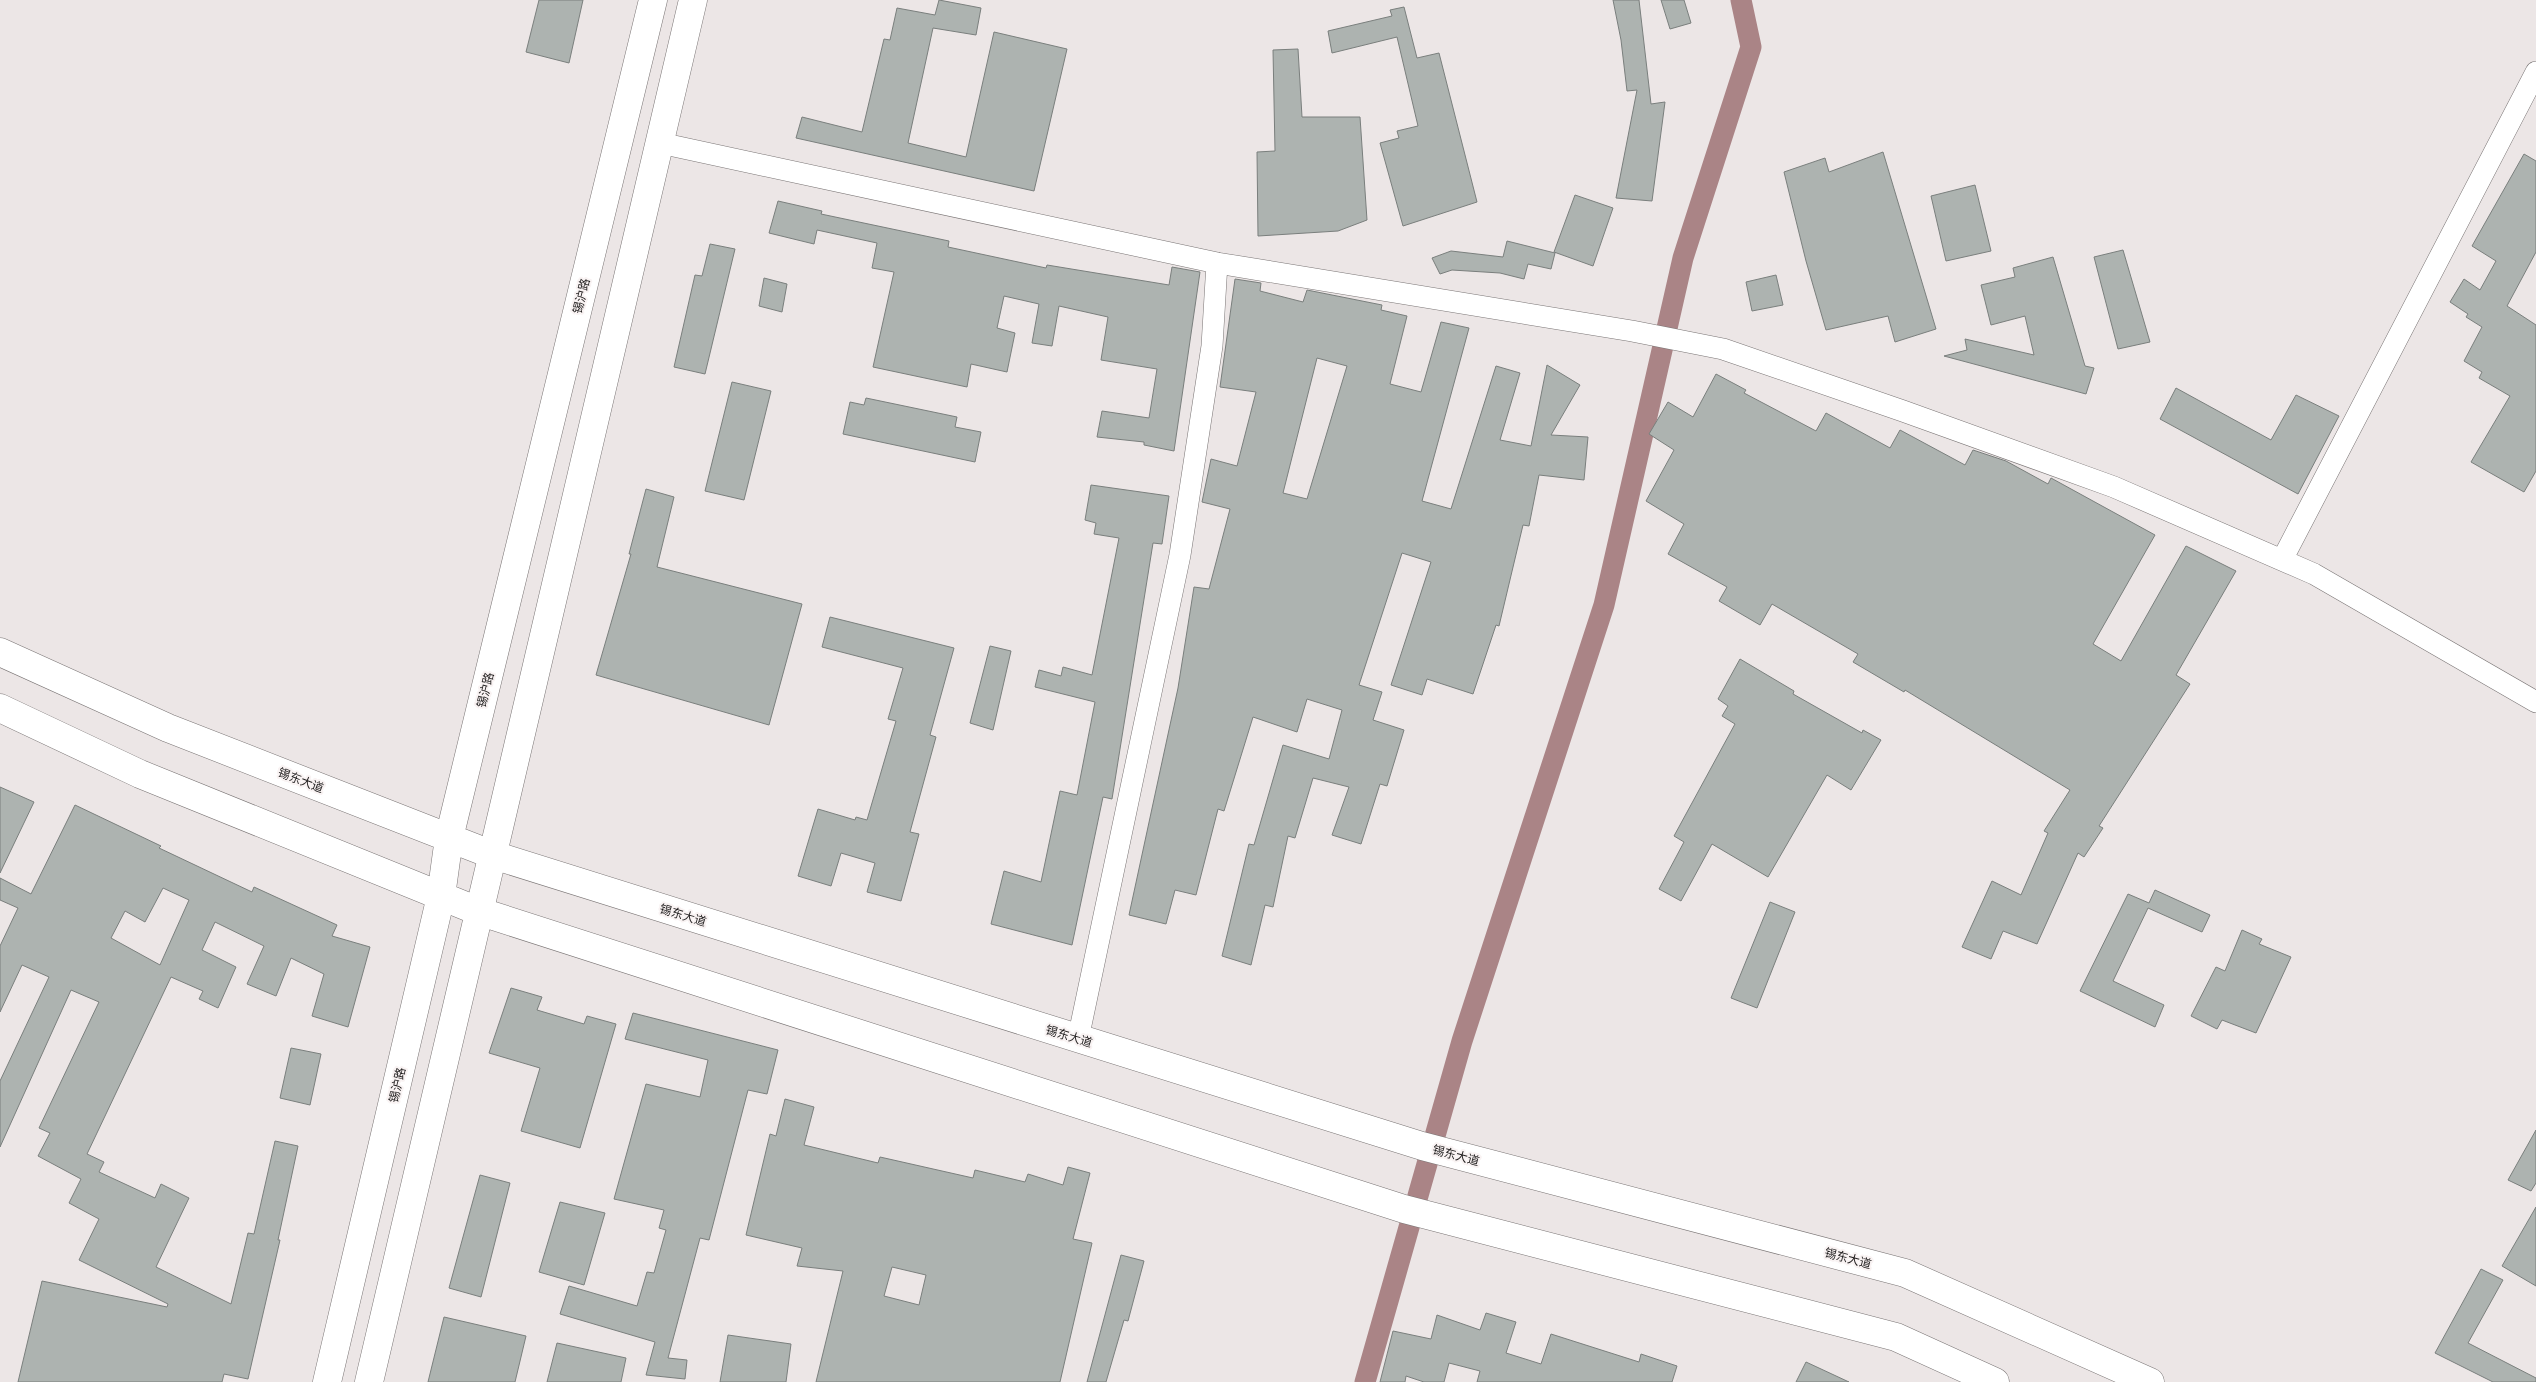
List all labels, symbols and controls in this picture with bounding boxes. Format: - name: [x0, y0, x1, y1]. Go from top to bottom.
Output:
- street label: 锡沪路: [569, 277, 593, 315]
- street label: 锡沪路: [473, 671, 497, 709]
- street label: 锡东大道: [276, 764, 326, 796]
- street label: 锡东大道: [658, 901, 708, 929]
- street label: 锡东大道: [1044, 1022, 1094, 1050]
- street label: 锡沪路: [386, 1066, 408, 1104]
- street label: 锡东大道: [1431, 1142, 1481, 1168]
- street label: 锡东大道: [1823, 1245, 1873, 1271]

